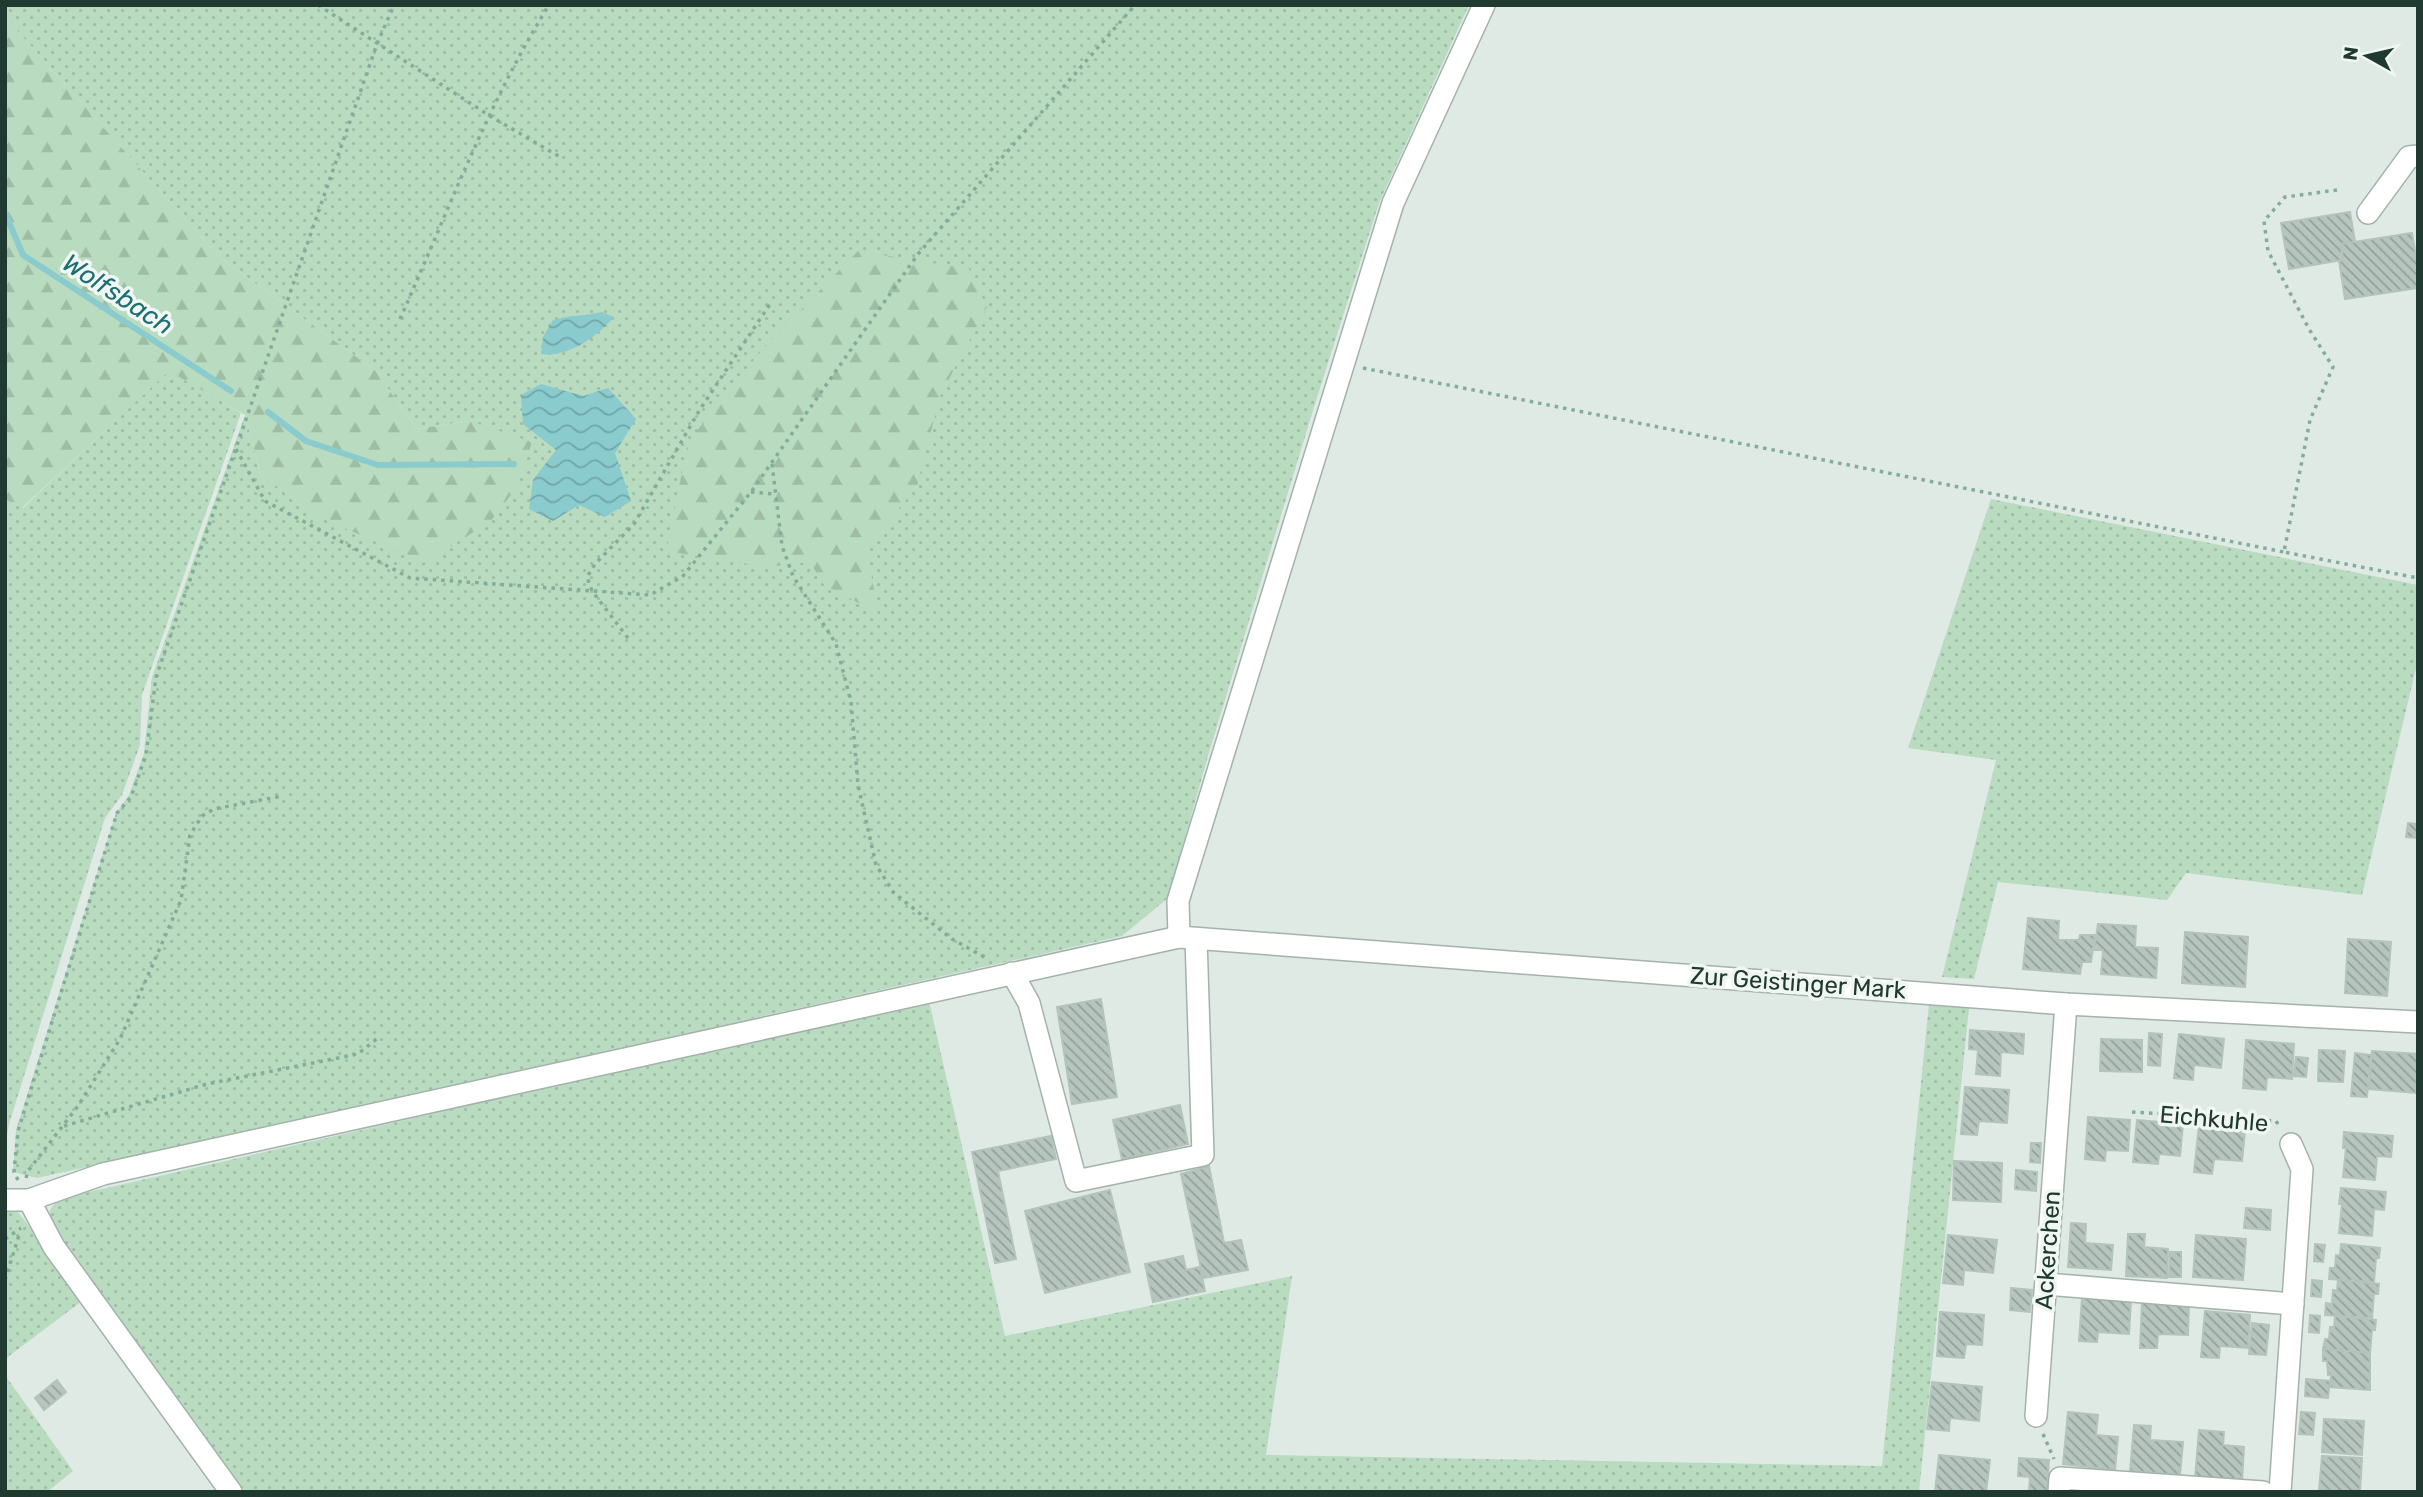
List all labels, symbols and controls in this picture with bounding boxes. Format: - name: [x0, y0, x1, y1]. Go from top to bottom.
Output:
- north arrow: [2332, 21, 2402, 91]
- text: N: [2338, 45, 2363, 62]
- water label: Wolfsbach: [57, 247, 179, 342]
- street label: Zur Geistinger Mark: [1689, 961, 1908, 1005]
- street label: Eichkuhle: [2159, 1100, 2269, 1138]
- street label: Ackerchen: [2030, 1190, 2066, 1310]

